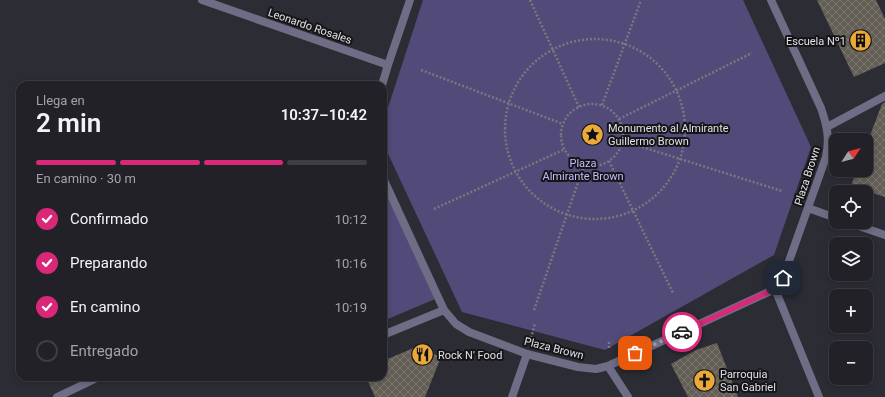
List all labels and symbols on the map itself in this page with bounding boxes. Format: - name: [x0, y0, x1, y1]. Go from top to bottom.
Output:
- street label: Leonardo Rosales: [266, 6, 354, 47]
- building icon: Escuela Nº1: [848, 28, 874, 54]
- place label: Escuela Nº1: [786, 35, 846, 48]
- place icon: Monumento al Almirante Guillermo Brown: [580, 121, 606, 147]
- place label: Monumento al Almirante Guillermo Brown: [608, 122, 729, 148]
- north arrow: [829, 133, 873, 177]
- street label: Plaza Brown: [792, 145, 823, 207]
- park label: Plaza Almirante Brown: [543, 157, 624, 183]
- pin: [766, 261, 800, 295]
- courier: [662, 312, 702, 352]
- street label: Plaza Brown: [523, 335, 585, 362]
- pin: [618, 336, 652, 370]
- restaurant icon: Rock N' Food: [409, 342, 435, 368]
- place label: Rock N' Food: [438, 349, 502, 362]
- church icon: Parroquia San Gabriel: [692, 367, 718, 393]
- place label: Parroquia San Gabriel: [720, 368, 776, 394]

